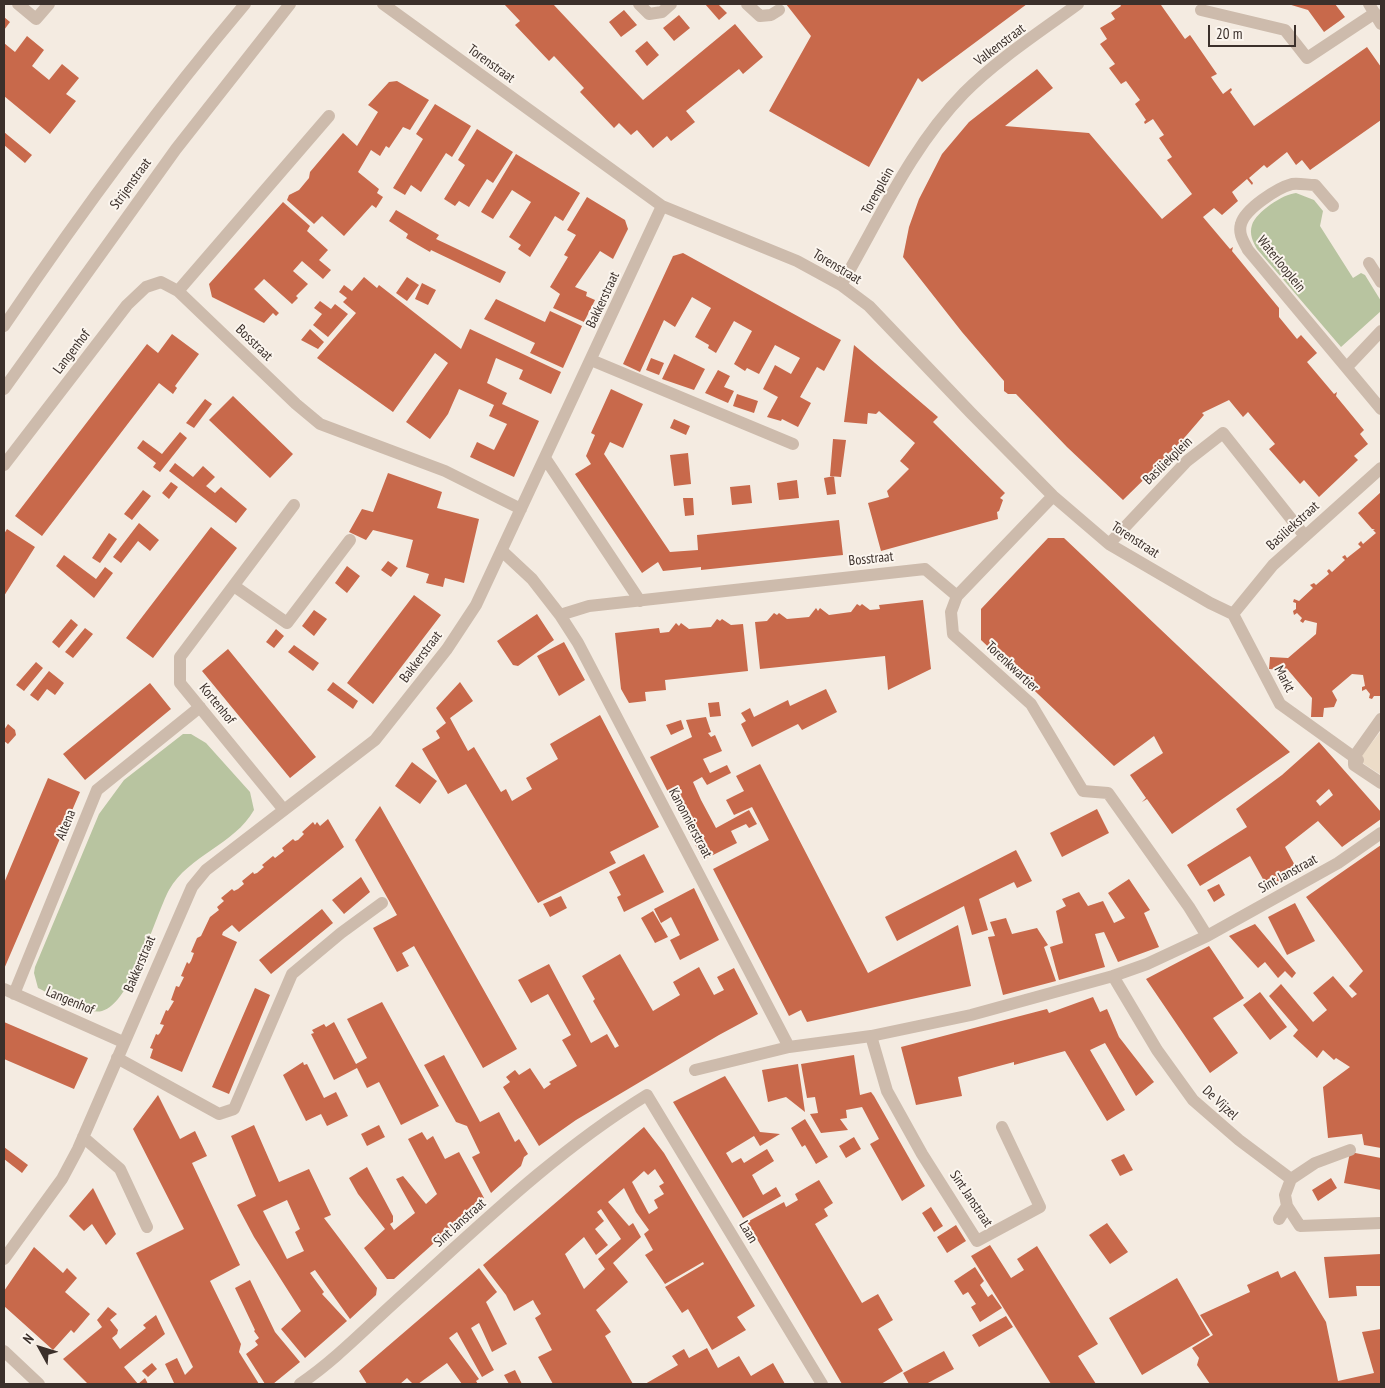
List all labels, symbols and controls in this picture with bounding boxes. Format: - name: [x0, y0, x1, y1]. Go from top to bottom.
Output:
- scale bar: [1210, 15, 1298, 47]
- street label: Valkenstraat: [971, 20, 1029, 70]
- text: 20 m: [1216, 24, 1242, 43]
- street label: Torenstraat: [464, 41, 518, 87]
- street label: Strijenstraat: [107, 155, 155, 213]
- street label: Torenplein: [858, 165, 898, 217]
- street label: Waterlooplein: [1253, 232, 1309, 296]
- street label: Torenstraat: [809, 246, 865, 288]
- street label: Bakkerstraat: [583, 269, 623, 331]
- street label: Bosstraat: [232, 321, 276, 365]
- street label: Langenhof: [50, 327, 94, 377]
- street label: Basiliekplein: [1140, 433, 1196, 489]
- street label: Basiliekstraat: [1263, 498, 1323, 554]
- street label: Torenstraat: [1108, 518, 1162, 562]
- street label: Bosstraat: [848, 548, 894, 570]
- street label: Bakkerstraat: [396, 628, 446, 686]
- street label: Torenkwartier: [982, 638, 1042, 696]
- street label: Markt: [1270, 663, 1298, 695]
- street label: Kortenhof: [195, 680, 239, 728]
- street label: Kanonnierstraat: [665, 785, 715, 861]
- street label: Altena: [52, 807, 80, 843]
- street label: Sint Janstraat: [1256, 851, 1320, 897]
- street label: Bakkerstraat: [121, 933, 159, 995]
- street label: Langenhof: [43, 983, 97, 1019]
- street label: De Vijzel: [1199, 1082, 1241, 1124]
- street label: Sint Janstraat: [946, 1168, 996, 1230]
- street label: Sint Janstraat: [430, 1195, 490, 1251]
- street label: Laan: [735, 1218, 761, 1246]
- north arrow: [15, 1323, 65, 1373]
- text: N: [19, 1330, 38, 1347]

